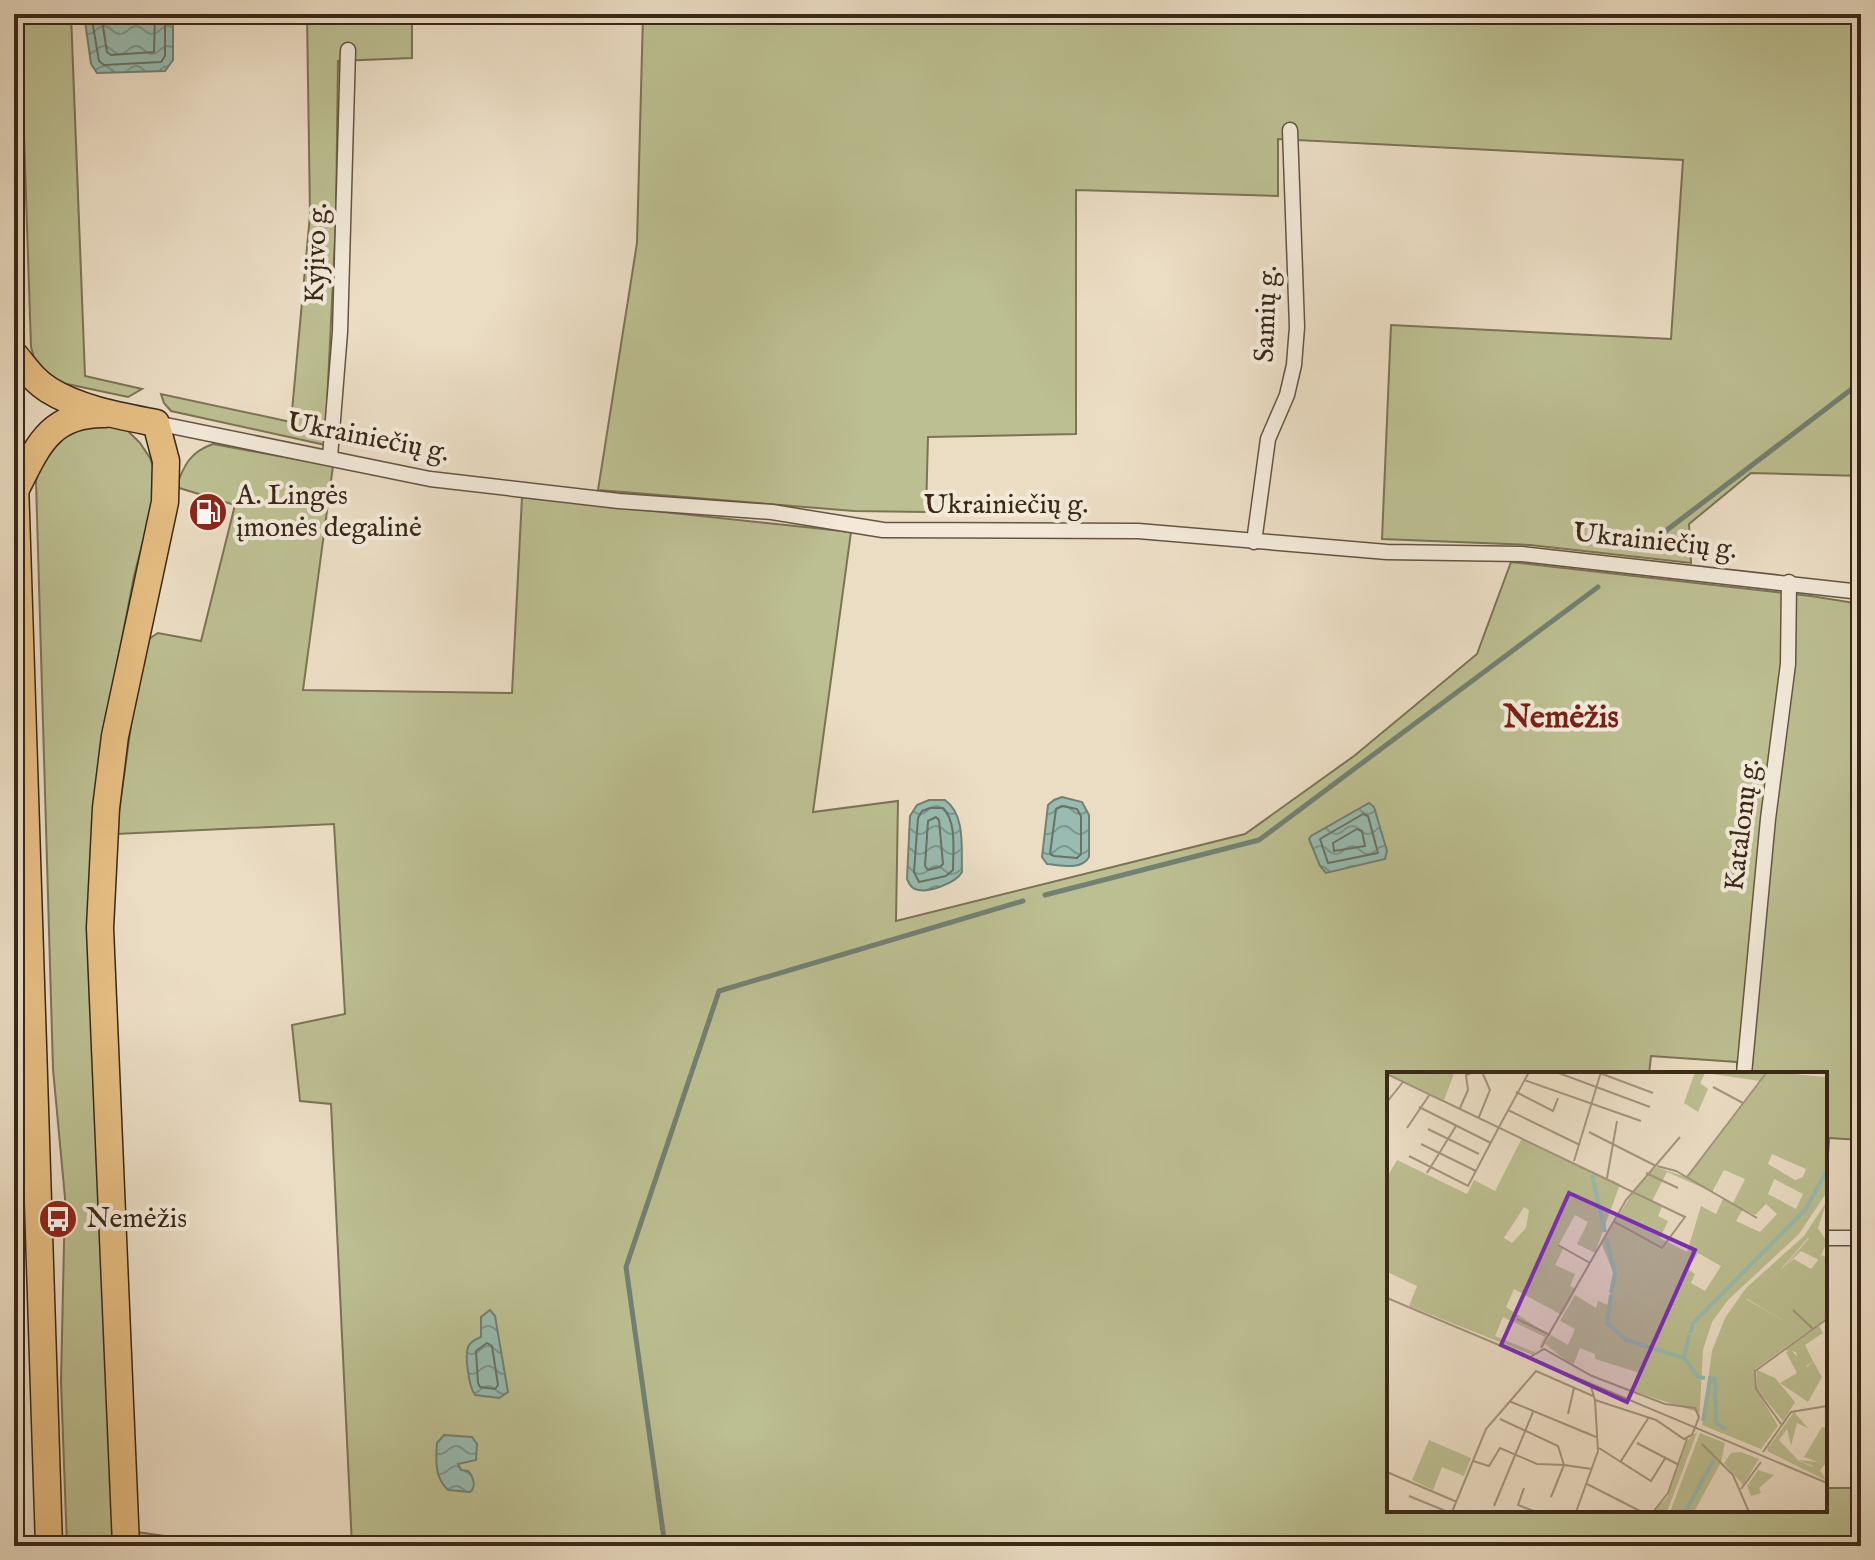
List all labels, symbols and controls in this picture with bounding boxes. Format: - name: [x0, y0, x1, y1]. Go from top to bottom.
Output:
- street label: Kyjivo g.: [298, 202, 336, 304]
- street label: Samių g.: [1248, 265, 1286, 363]
- street label: Ukrainiečių g.: [284, 405, 452, 471]
- place label: A. Lingės įmonės degalinė: [235, 479, 422, 546]
- street label: Ukrainiečių g.: [924, 488, 1088, 523]
- fuel station icon: A. Lingės įmonės degalinė: [187, 491, 229, 533]
- street label: Ukrainiečių g.: [1571, 516, 1739, 568]
- district label: Nemėžis: [1502, 698, 1619, 739]
- street label: Katalonų g.: [1718, 757, 1768, 893]
- inset map: [1387, 1072, 1827, 1512]
- bus stop icon: Nemėžis: [37, 1198, 79, 1240]
- place label: Nemėžis: [86, 1202, 187, 1237]

